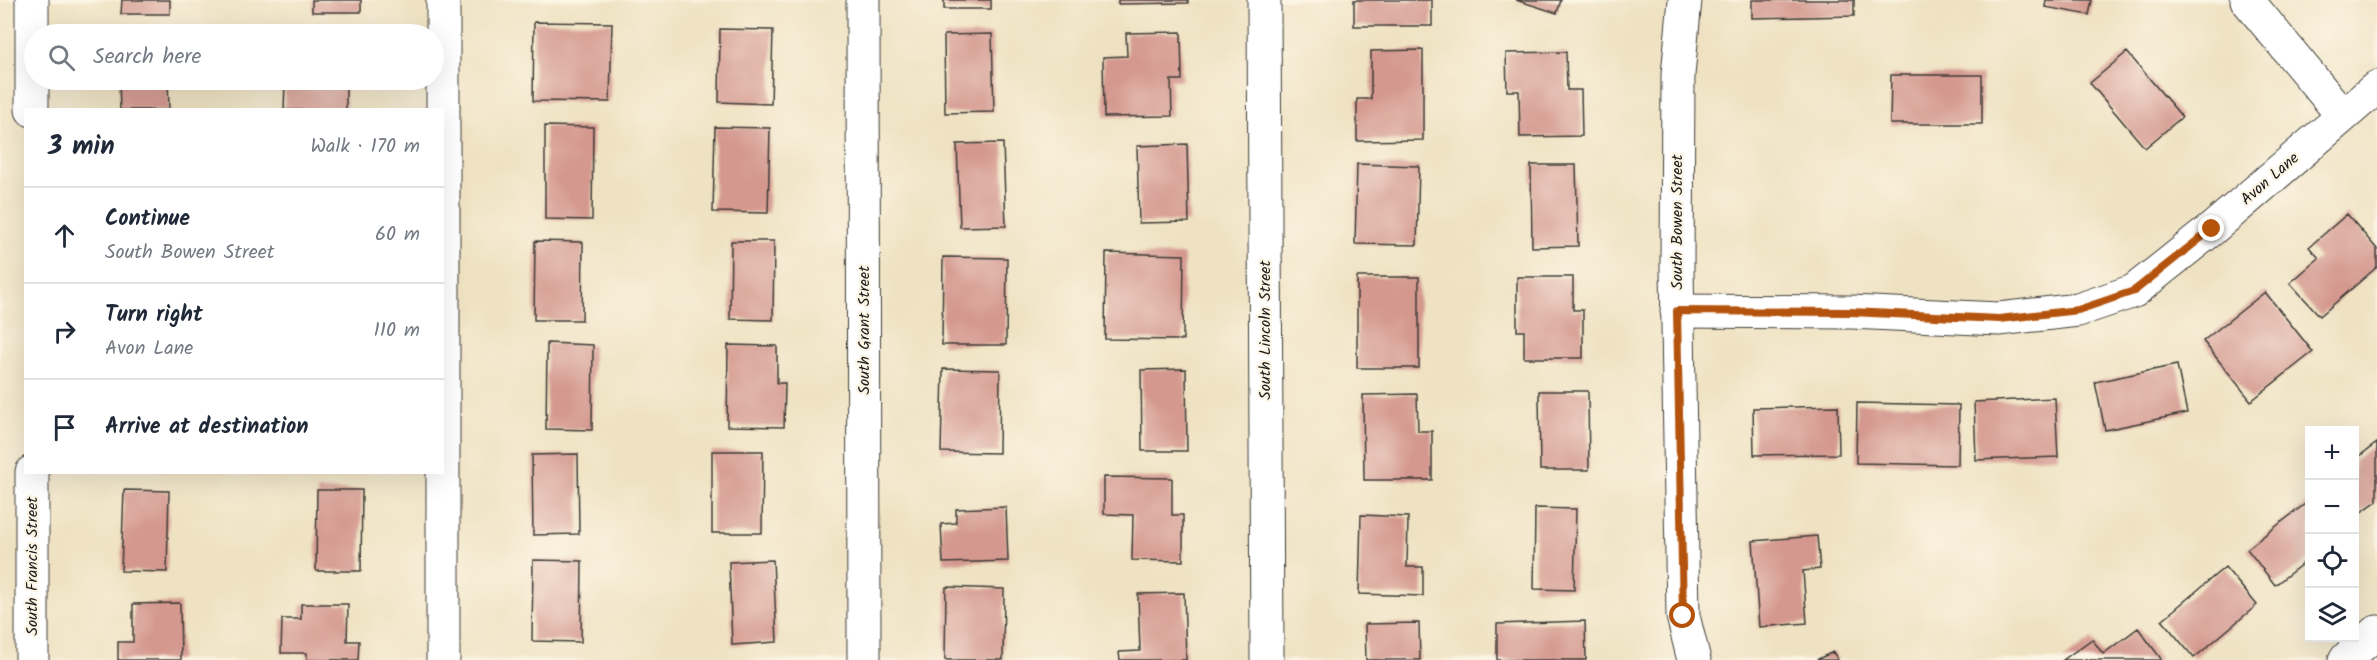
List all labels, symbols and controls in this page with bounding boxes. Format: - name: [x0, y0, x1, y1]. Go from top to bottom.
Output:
- search box: [24, 24, 444, 90]
- text: Search here: [93, 40, 201, 75]
- icon: search: [45, 41, 78, 74]
- text: 3 min: [48, 126, 115, 168]
- text: Walk · 170 m: [310, 131, 420, 163]
- street label: Avon Lane: [2235, 146, 2305, 212]
- street label: South Bowen Street: [1665, 153, 1690, 290]
- text: Continue: [105, 202, 190, 237]
- route end: [2198, 215, 2224, 241]
- icon: ahead: [48, 219, 81, 252]
- text: 60 m: [375, 219, 420, 251]
- text: South Bowen Street: [105, 237, 274, 269]
- street label: South Lincoln Street: [1253, 259, 1278, 400]
- street label: South Grant Street: [852, 265, 877, 394]
- text: Turn right: [105, 298, 203, 333]
- icon: right: [48, 315, 81, 348]
- text: 110 m: [374, 315, 420, 347]
- text: Avon Lane: [105, 333, 193, 365]
- text: Arrive at destination: [105, 410, 308, 445]
- icon: arrive: [48, 411, 81, 444]
- map controls: [2305, 426, 2359, 642]
- button: +: [2305, 426, 2359, 480]
- button: −: [2305, 480, 2359, 534]
- street label: South Francis Street: [20, 496, 45, 636]
- button: locate: [2305, 534, 2359, 588]
- button: layers: [2305, 588, 2359, 642]
- route start: [1669, 602, 1695, 628]

